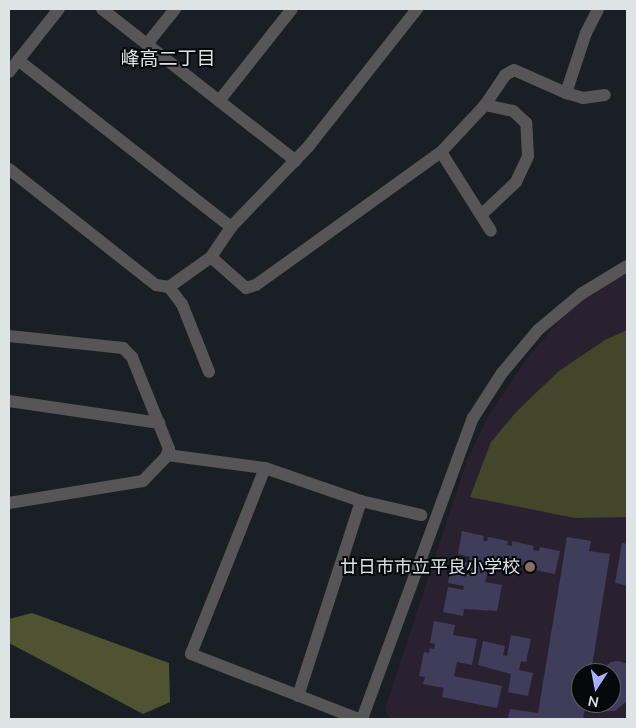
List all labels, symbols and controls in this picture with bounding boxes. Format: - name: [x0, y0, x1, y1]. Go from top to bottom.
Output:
- district label: 峰高二丁目: [121, 48, 215, 70]
- place label: 廿日市市立平良小学校: [340, 556, 520, 578]
- marker: 廿日市市立平良小学校: [524, 561, 536, 573]
- north arrow: [571, 663, 621, 713]
- text: N: [586, 692, 600, 712]

